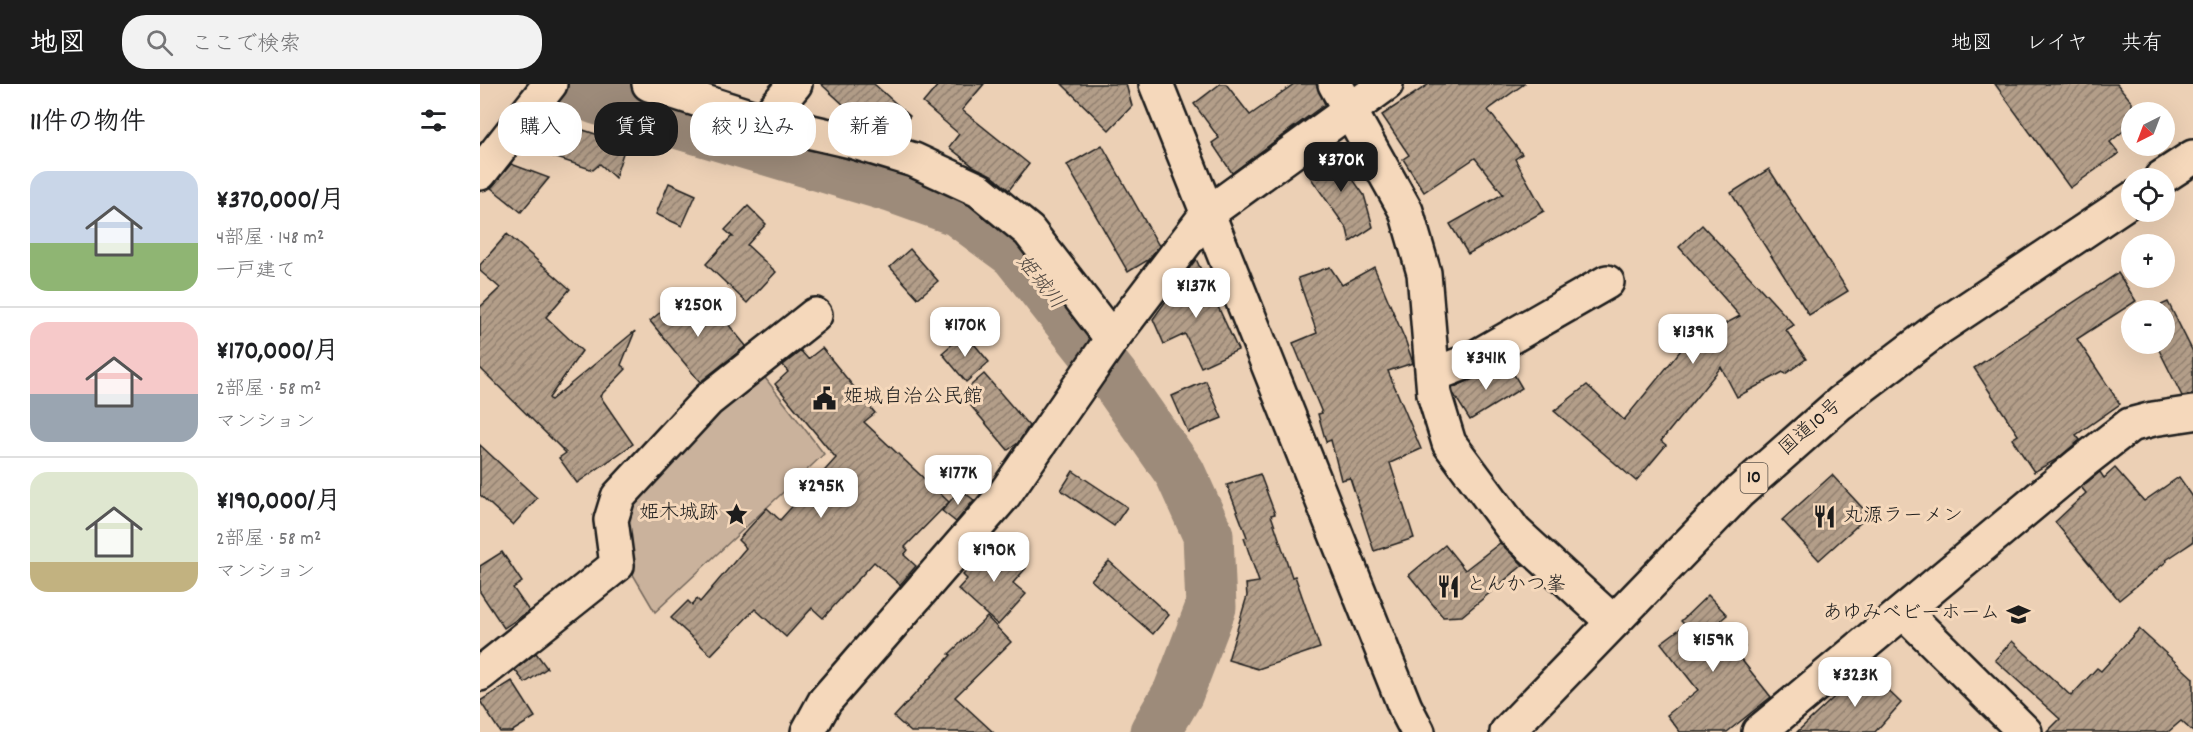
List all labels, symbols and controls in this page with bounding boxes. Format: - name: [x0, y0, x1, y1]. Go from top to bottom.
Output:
- search box: [122, 15, 542, 69]
- text: 地図: [30, 26, 86, 66]
- icon: search: [143, 26, 176, 59]
- text: ここで検索: [191, 30, 301, 61]
- text: 地図: [1951, 30, 1993, 60]
- text: レイヤ: [2026, 30, 2088, 60]
- text: 共有: [2121, 30, 2163, 60]
- chip: 購入: [498, 102, 582, 156]
- chip: 賃貸: [594, 102, 678, 156]
- chip: 絞り込み: [690, 102, 816, 156]
- chip: 新着: [828, 102, 912, 156]
- north arrow: [2121, 102, 2175, 156]
- map controls: [2121, 102, 2175, 354]
- icon: filters: [417, 104, 450, 137]
- text: 11件の物件: [30, 105, 145, 142]
- pin: ¥370K: [1299, 142, 1383, 193]
- text: ¥370K: [1318, 147, 1364, 175]
- button: locate: [2121, 168, 2175, 222]
- text: ¥370,000/月: [216, 183, 345, 220]
- icon: home: [78, 195, 150, 267]
- text: 4部屋 · 148 m²: [216, 225, 324, 253]
- button: +: [2121, 234, 2175, 288]
- water label: 姫城川: [1008, 249, 1070, 317]
- text: 一戸建て: [216, 258, 296, 286]
- pin: ¥137K: [1154, 268, 1238, 319]
- text: ¥137K: [1176, 273, 1216, 301]
- pin: ¥250K: [656, 287, 740, 338]
- text: ¥250K: [674, 292, 722, 320]
- button: −: [2121, 300, 2175, 354]
- pin: ¥170K: [923, 307, 1007, 358]
- text: ¥170K: [944, 312, 986, 340]
- pin: ¥139K: [1651, 314, 1735, 365]
- text: ¥139K: [1672, 319, 1714, 347]
- text: ¥170,000/月: [216, 334, 339, 371]
- pin: ¥341K: [1444, 340, 1528, 391]
- text: ¥341K: [1466, 345, 1506, 373]
- icon: home: [78, 346, 150, 418]
- text: 2部屋 · 58 m²: [216, 376, 321, 404]
- place label: 姫城自治公民館: [843, 384, 983, 412]
- public building icon: 姫城自治公民館: [812, 385, 838, 411]
- street label: 国道10号: [1773, 393, 1849, 463]
- text: マンション: [216, 409, 315, 437]
- pin: ¥177K: [916, 455, 1000, 506]
- text: ¥177K: [939, 460, 977, 488]
- road number: 10: [1740, 463, 1768, 493]
- pin: ¥295K: [779, 468, 863, 519]
- text: ¥295K: [798, 473, 844, 501]
- text: ¥190,000/月: [216, 484, 341, 521]
- icon: home: [78, 496, 150, 568]
- place label: 姫木城跡: [639, 500, 719, 528]
- place icon: 姫木城跡: [724, 501, 750, 527]
- place label: 丸源ラーメン: [1843, 503, 1963, 531]
- restaurant icon: 丸源ラーメン: [1812, 504, 1838, 530]
- text: 2部屋 · 58 m²: [216, 526, 321, 554]
- pin: ¥190K: [952, 532, 1036, 583]
- text: ¥190K: [972, 537, 1016, 565]
- text: マンション: [216, 559, 315, 587]
- place label: とんかつ峯: [1466, 572, 1566, 600]
- restaurant icon: とんかつ峯: [1435, 573, 1461, 599]
- place label: あゆみベビーホーム: [1822, 600, 2000, 628]
- school or university icon: あゆみベビーホーム: [2005, 601, 2031, 627]
- pin: ¥159K: [1671, 622, 1755, 673]
- text: ¥159K: [1692, 627, 1734, 655]
- pin: ¥323K: [1813, 657, 1897, 708]
- text: ¥323K: [1832, 662, 1878, 690]

